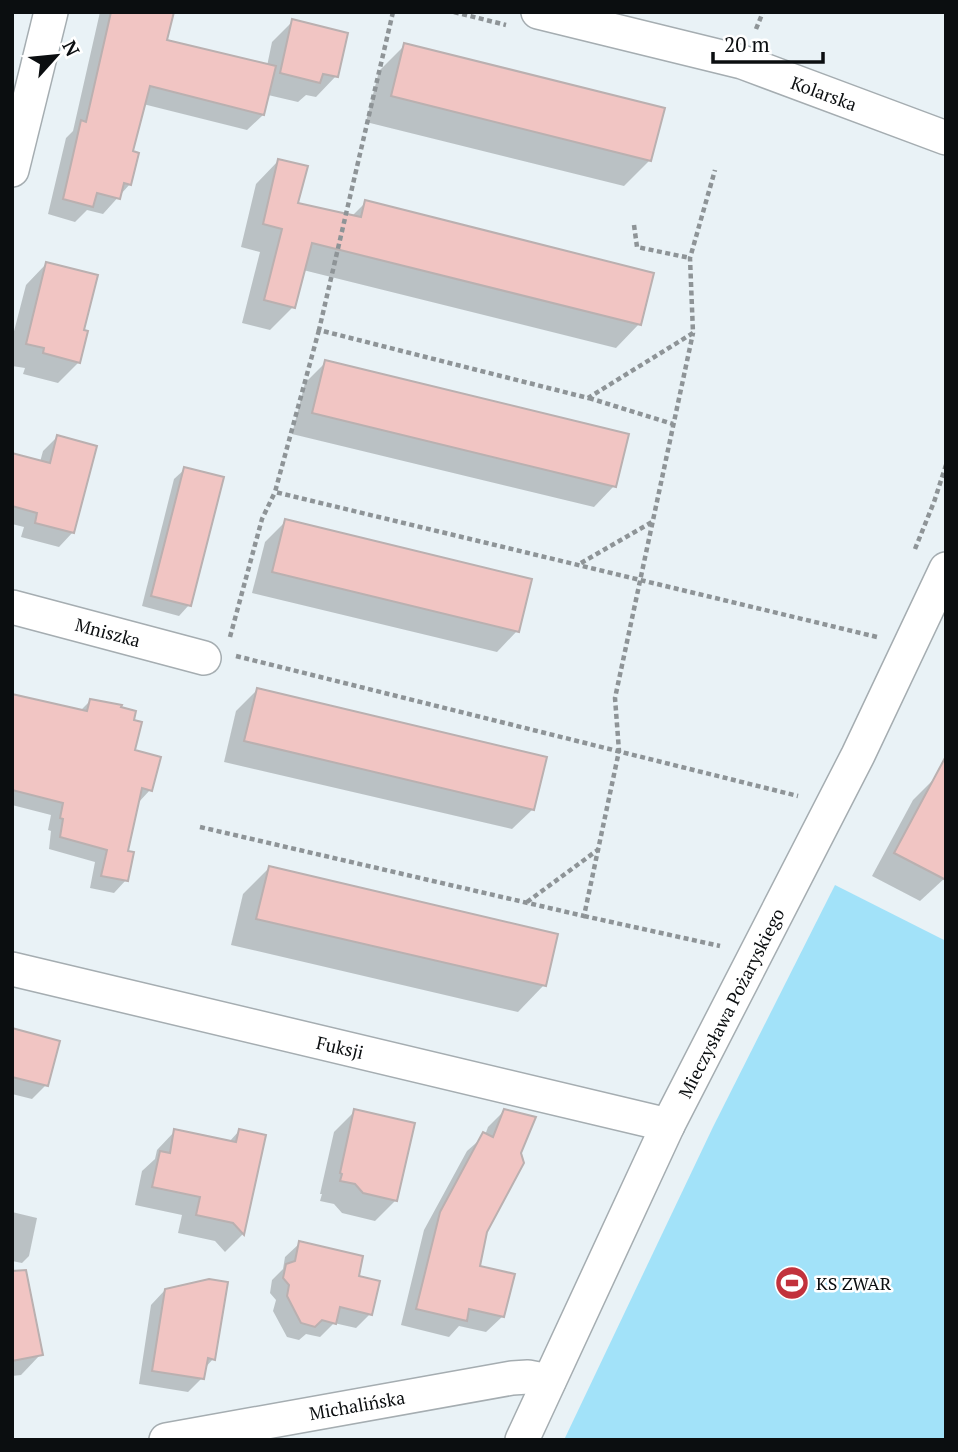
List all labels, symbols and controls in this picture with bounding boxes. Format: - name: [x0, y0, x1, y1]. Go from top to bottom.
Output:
- north arrow: [21, 21, 91, 91]
- scale bar: [713, 21, 823, 65]
- text: 20 m: [724, 30, 770, 58]
- text: N: [57, 36, 86, 61]
- street label: Kolarska: [788, 70, 860, 116]
- street label: Mniszka: [73, 612, 143, 652]
- street label: Mieczysława Pożaryskiego: [673, 904, 789, 1102]
- street label: Fuksji: [314, 1030, 366, 1064]
- sports icon: KS ZWAR: [773, 1264, 811, 1302]
- place label: KS ZWAR: [816, 1271, 892, 1295]
- street label: Michalińska: [307, 1385, 407, 1425]

